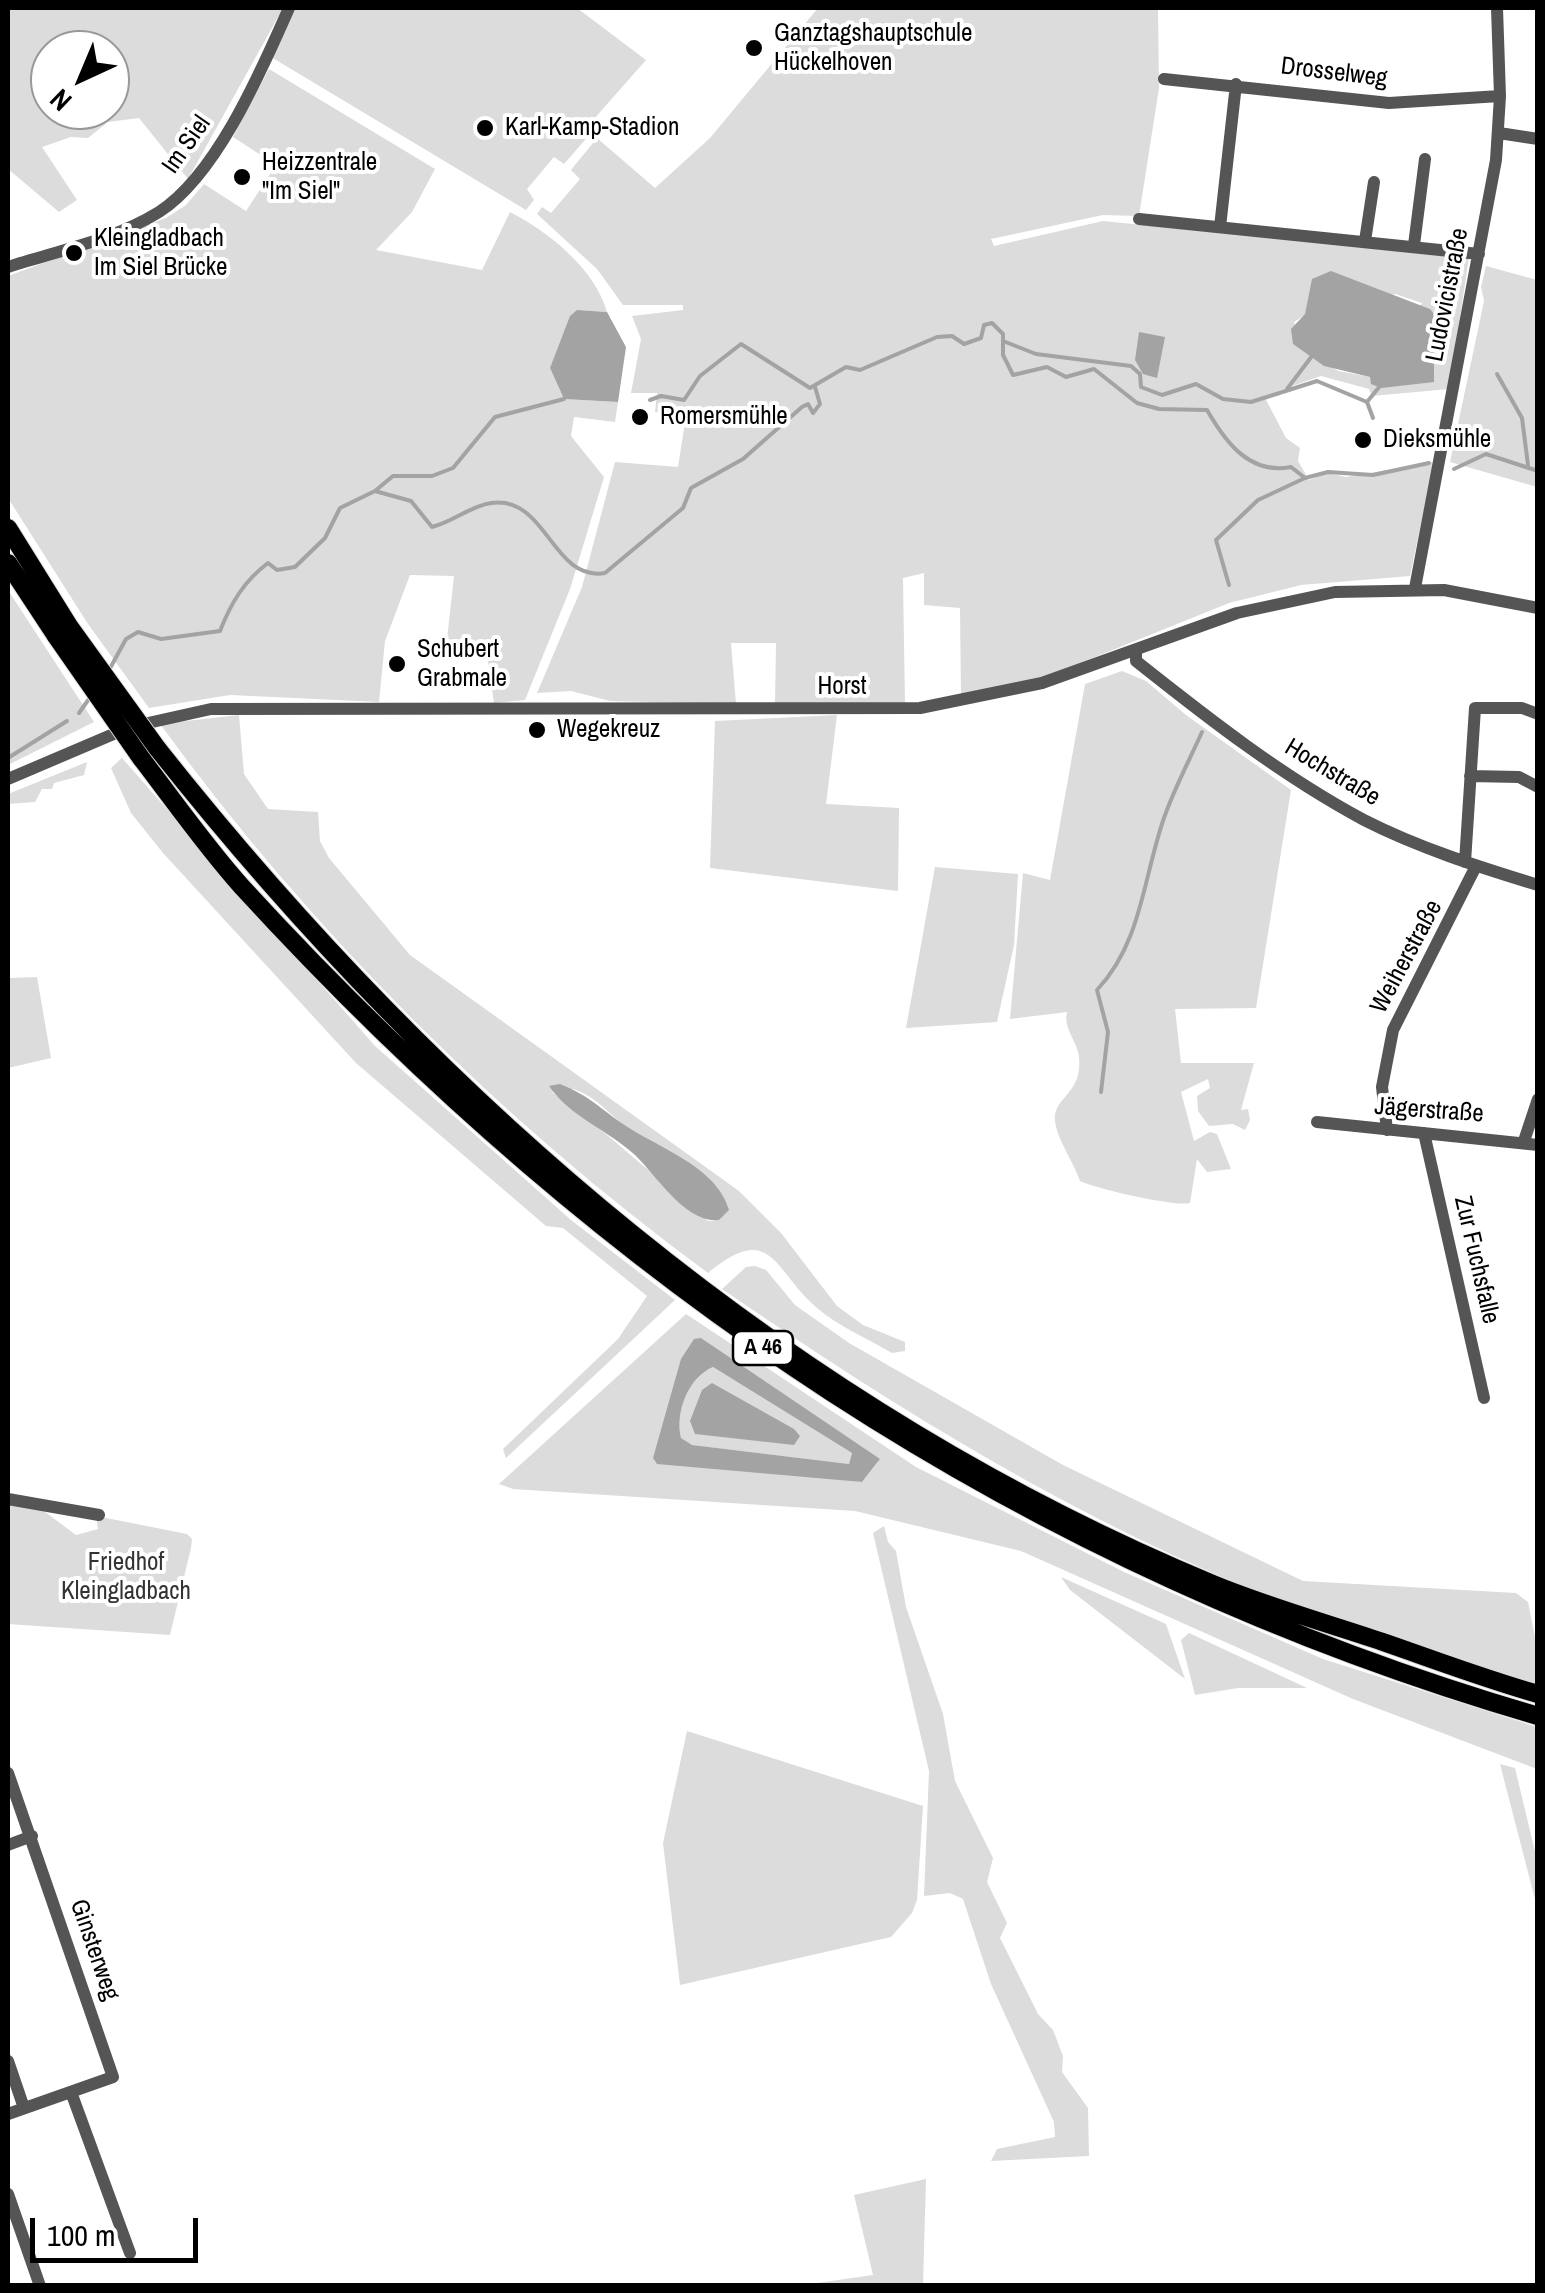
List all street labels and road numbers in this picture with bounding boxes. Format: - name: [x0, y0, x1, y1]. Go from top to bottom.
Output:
- street label: Drosselweg: [1279, 52, 1389, 94]
- street label: Im Siel: [156, 110, 218, 180]
- street label: Ludovicistraße: [1420, 226, 1476, 364]
- street label: Horst: [818, 672, 866, 702]
- street label: Hochstraße: [1279, 733, 1385, 813]
- street label: Weiherstraße: [1365, 895, 1449, 1019]
- street label: Jägerstraße: [1373, 1092, 1485, 1130]
- street label: Zur Fuchsfalle: [1447, 1193, 1505, 1327]
- road number: A 46: [733, 1331, 793, 1365]
- street label: Ginsterweg: [63, 1896, 125, 2004]

